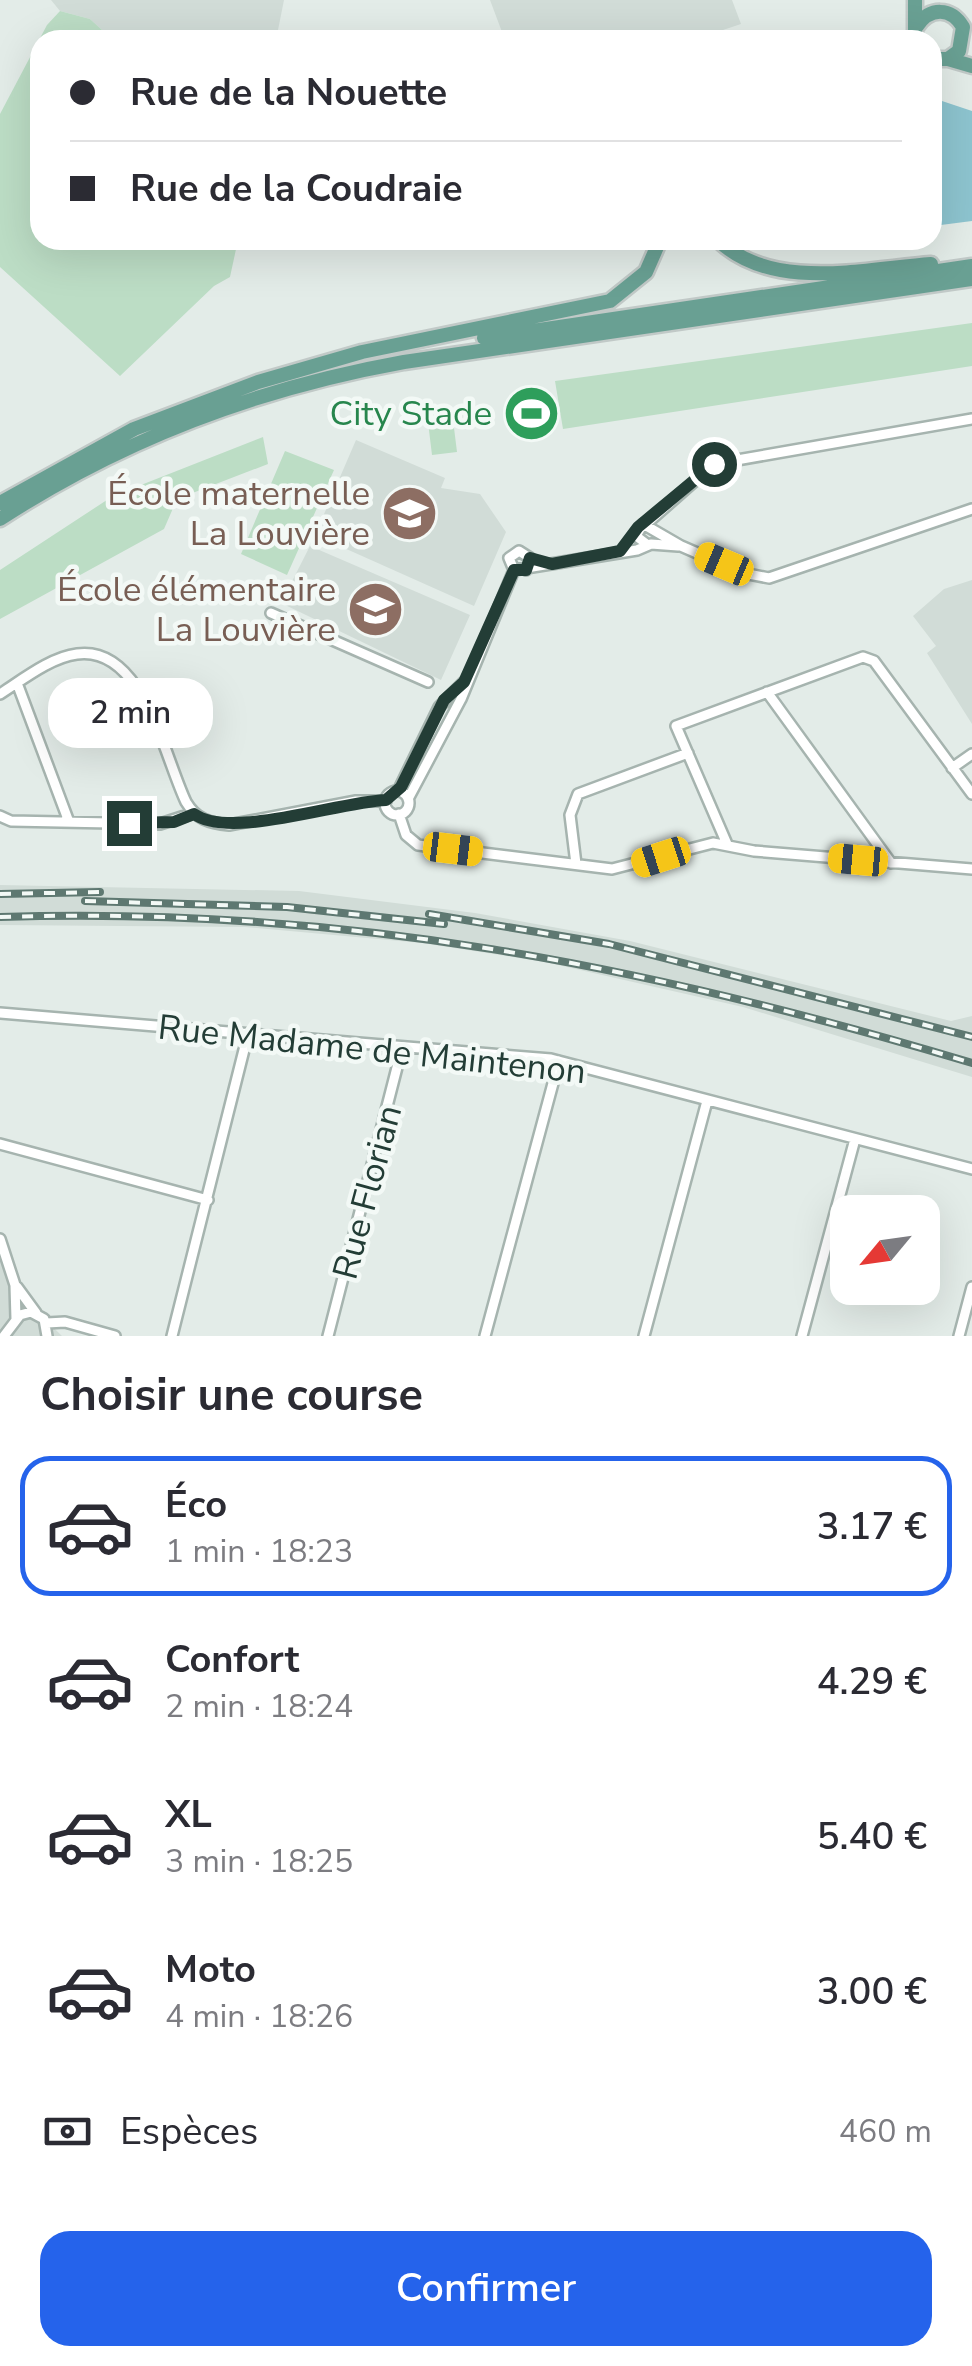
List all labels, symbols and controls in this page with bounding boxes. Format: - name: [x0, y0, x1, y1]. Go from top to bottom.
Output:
- text: Rue de la Nouette: [130, 67, 447, 118]
- text: Rue de la Coudraie: [130, 163, 463, 214]
- sports icon: City Stade: [501, 383, 561, 443]
- place label: City Stade: [330, 390, 492, 437]
- route start: [692, 442, 737, 487]
- place label: École maternelle La Louvière: [107, 470, 370, 557]
- school or university icon: École maternelle La Louvière: [379, 483, 439, 543]
- car: [691, 538, 757, 590]
- place label: École élémentaire La Louvière: [57, 566, 336, 653]
- school or university icon: École élémentaire La Louvière: [345, 579, 405, 639]
- callout: 2 min: [46, 678, 212, 748]
- text: 2 min: [90, 691, 171, 734]
- route end: [107, 801, 152, 846]
- car: [421, 830, 485, 868]
- car: [628, 833, 694, 881]
- car: [827, 842, 889, 878]
- street label: Rue Madame de Maintenon: [156, 1004, 588, 1095]
- street label: Rue Florian: [322, 1100, 413, 1284]
- north arrow: [830, 1195, 940, 1305]
- map controls: [830, 1195, 940, 1305]
- text: Choisir une course: [40, 1365, 423, 1426]
- text: Éco: [165, 1479, 227, 1530]
- icon: car: [45, 1481, 135, 1571]
- text: 3.17 €: [817, 1501, 927, 1552]
- text: 1 min · 18:23: [165, 1530, 353, 1573]
- text: Confort: [165, 1634, 299, 1685]
- icon: car: [45, 1636, 135, 1726]
- text: 4.29 €: [817, 1656, 927, 1707]
- text: 2 min · 18:24: [165, 1685, 353, 1728]
- text: XL: [165, 1789, 212, 1840]
- icon: car: [45, 1791, 135, 1881]
- text: 5.40 €: [817, 1811, 927, 1862]
- text: 3 min · 18:25: [165, 1840, 353, 1883]
- text: Moto: [165, 1944, 256, 1995]
- icon: car: [45, 1946, 135, 2036]
- text: 3.00 €: [817, 1966, 927, 2017]
- text: 4 min · 18:26: [165, 1995, 353, 2038]
- icon: cash: [40, 2104, 95, 2159]
- text: Espèces: [120, 2106, 258, 2157]
- text: 460 m: [839, 2110, 932, 2153]
- button: Confirmer: [40, 2231, 932, 2346]

